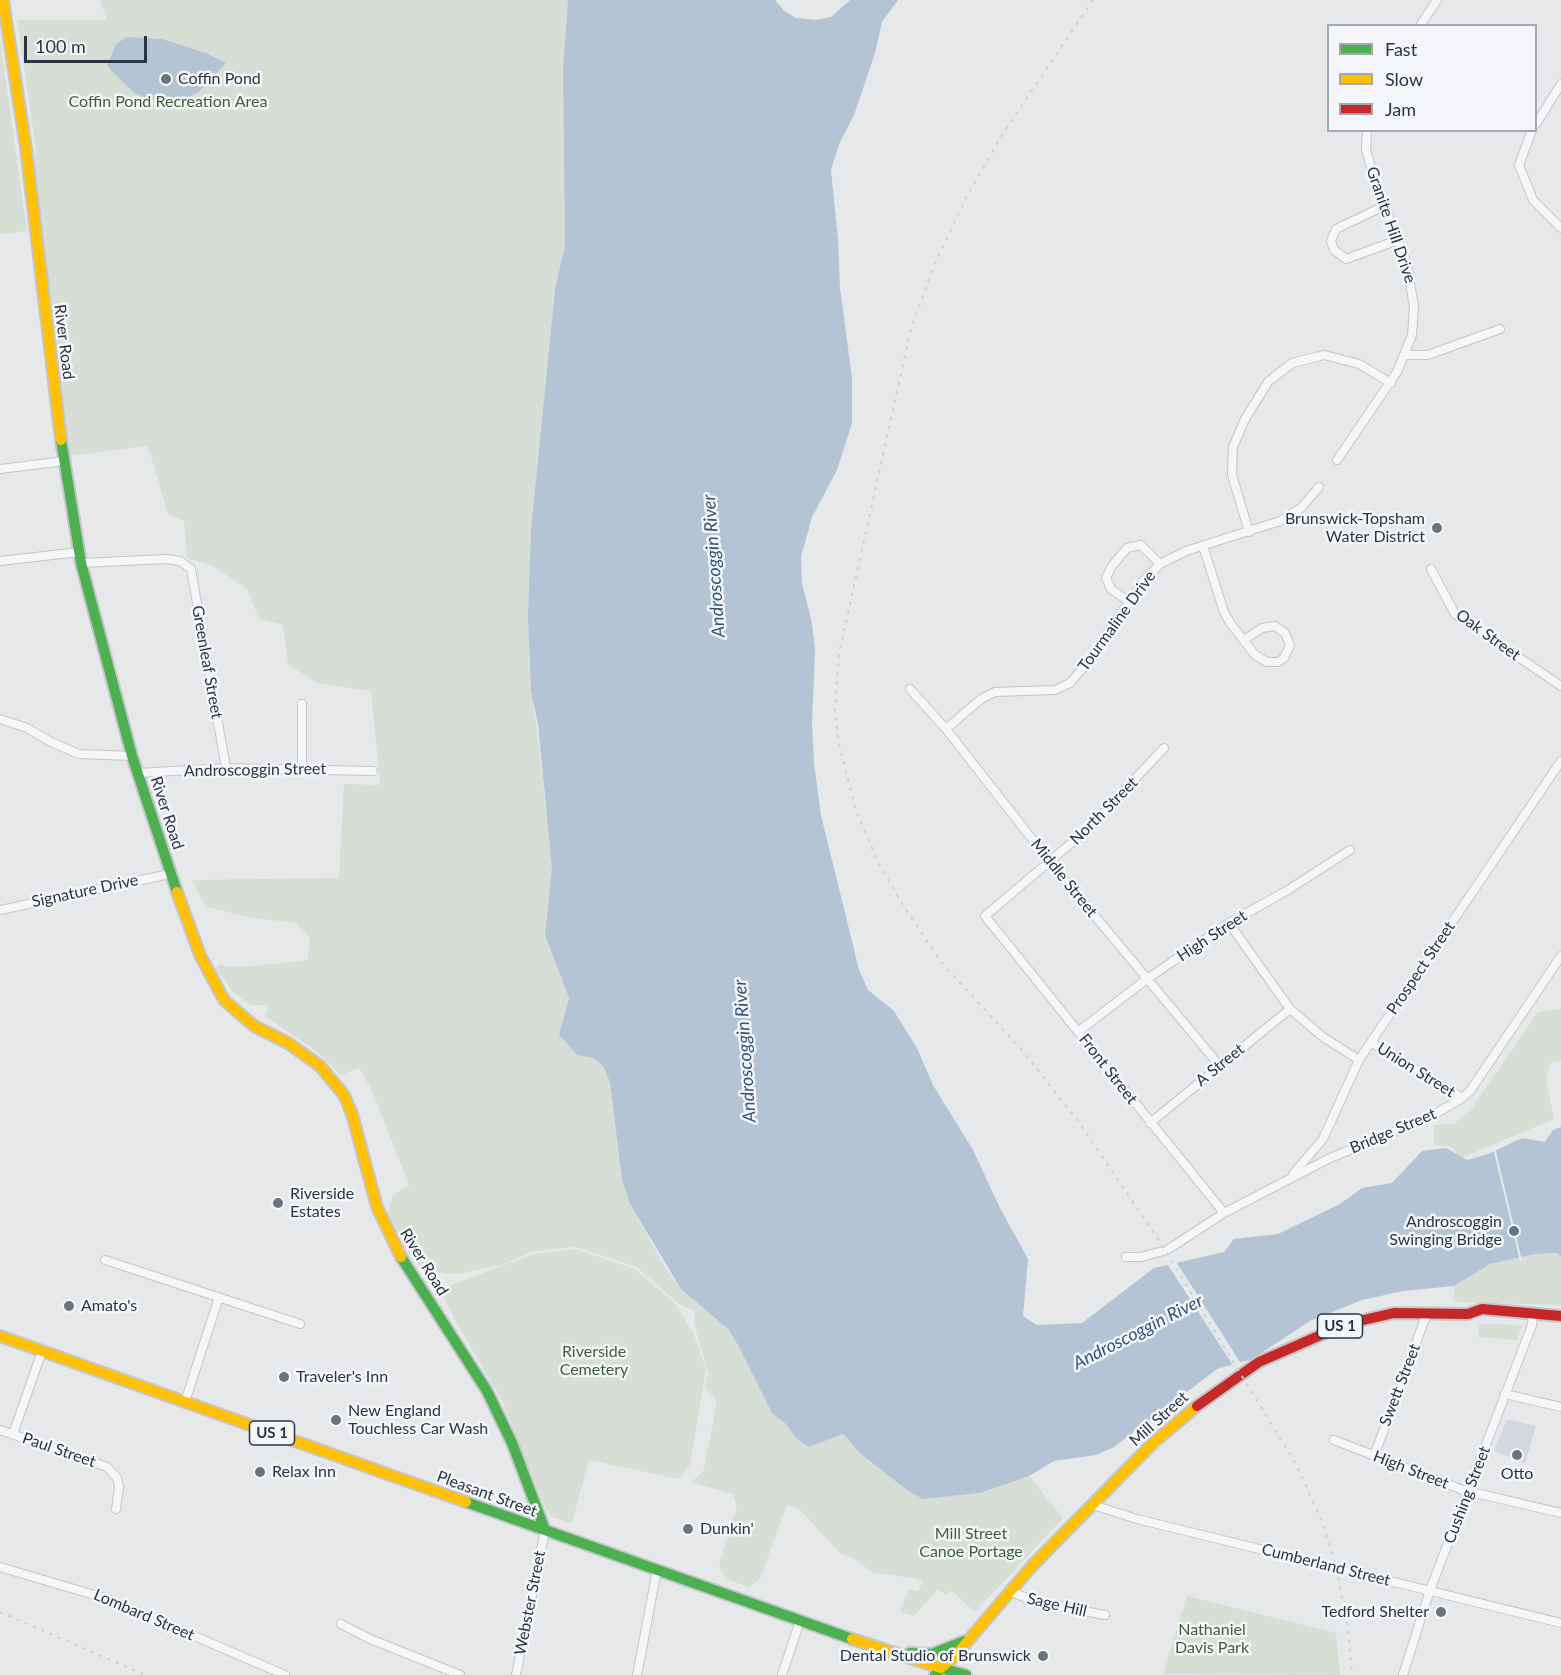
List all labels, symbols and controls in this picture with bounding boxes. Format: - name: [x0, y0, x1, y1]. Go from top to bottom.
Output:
- scale bar: [27, 24, 150, 62]
- legend: [1327, 24, 1537, 132]
- text: 100 m: [35, 35, 86, 57]
- text: Fast: [1385, 38, 1417, 60]
- text: Slow: [1385, 68, 1423, 90]
- place label: Coffin Pond: [178, 69, 261, 89]
- marker: Coffin Pond: [159, 72, 173, 86]
- park label: Coffin Pond Recreation Area: [69, 92, 267, 112]
- text: Jam: [1385, 98, 1416, 120]
- street label: Granite Hill Drive: [1362, 164, 1420, 286]
- street label: River Road: [50, 303, 78, 381]
- water label: Androscoggin River: [698, 494, 730, 638]
- place label: Brunswick-Topsham Water District: [1285, 509, 1425, 547]
- marker: Brunswick-Topsham Water District: [1430, 521, 1444, 535]
- street label: Tourmaline Drive: [1074, 567, 1160, 675]
- street label: Greenleaf Street: [188, 604, 226, 720]
- street label: Oak Street: [1452, 605, 1524, 665]
- street label: Androscoggin Street: [184, 759, 326, 781]
- street label: North Street: [1066, 773, 1142, 849]
- street label: River Road: [146, 774, 188, 852]
- street label: Middle Street: [1027, 835, 1101, 921]
- street label: Signature Drive: [30, 870, 140, 912]
- street label: High Street: [1173, 906, 1251, 966]
- street label: Prospect Street: [1383, 918, 1459, 1018]
- water label: Androscoggin River: [729, 979, 761, 1123]
- street label: Front Street: [1075, 1030, 1141, 1108]
- street label: Union Street: [1373, 1038, 1459, 1102]
- street label: A Street: [1192, 1040, 1248, 1090]
- street label: Bridge Street: [1347, 1104, 1439, 1158]
- place label: Riverside Estates: [290, 1184, 354, 1222]
- marker: Riverside Estates: [271, 1196, 285, 1210]
- place label: Androscoggin Swinging Bridge: [1389, 1212, 1502, 1250]
- marker: Androscoggin Swinging Bridge: [1507, 1224, 1521, 1238]
- street label: River Road: [396, 1225, 452, 1299]
- water label: Androscoggin River: [1069, 1290, 1207, 1374]
- place label: Amato's: [81, 1296, 137, 1316]
- marker: Amato's: [62, 1299, 76, 1313]
- road number: US 1: [1318, 1314, 1362, 1338]
- street label: Swett Street: [1376, 1341, 1424, 1429]
- park label: Riverside Cemetery: [560, 1342, 628, 1380]
- place label: Traveler's Inn: [296, 1367, 388, 1387]
- marker: Traveler's Inn: [277, 1370, 291, 1384]
- street label: Mill Street: [1126, 1388, 1192, 1450]
- place label: New England Touchless Car Wash: [348, 1401, 488, 1439]
- marker: New England Touchless Car Wash: [329, 1413, 343, 1427]
- road number: US 1: [250, 1421, 294, 1445]
- street label: Paul Street: [20, 1429, 98, 1471]
- street label: Cushing Street: [1440, 1444, 1494, 1546]
- street label: High Street: [1370, 1447, 1452, 1493]
- marker: Otto: [1510, 1448, 1524, 1462]
- place label: Relax Inn: [272, 1462, 336, 1482]
- place label: Otto: [1501, 1464, 1533, 1484]
- marker: Relax Inn: [253, 1465, 267, 1479]
- street label: Pleasant Street: [434, 1467, 540, 1521]
- place label: Dunkin': [700, 1519, 754, 1539]
- marker: Dunkin': [681, 1522, 695, 1536]
- park label: Mill Street Canoe Portage: [919, 1524, 1023, 1562]
- street label: Cumberland Street: [1260, 1540, 1392, 1590]
- street label: Webster Street: [510, 1549, 550, 1657]
- street label: Lombard Street: [91, 1585, 197, 1645]
- street label: Sage Hill: [1025, 1589, 1089, 1621]
- place label: Tedford Shelter: [1321, 1602, 1429, 1622]
- marker: Tedford Shelter: [1434, 1605, 1448, 1619]
- park label: Nathaniel Davis Park: [1175, 1620, 1249, 1658]
- place label: Dental Studio of Brunswick: [840, 1646, 1031, 1666]
- marker: Dental Studio of Brunswick: [1036, 1649, 1050, 1663]

